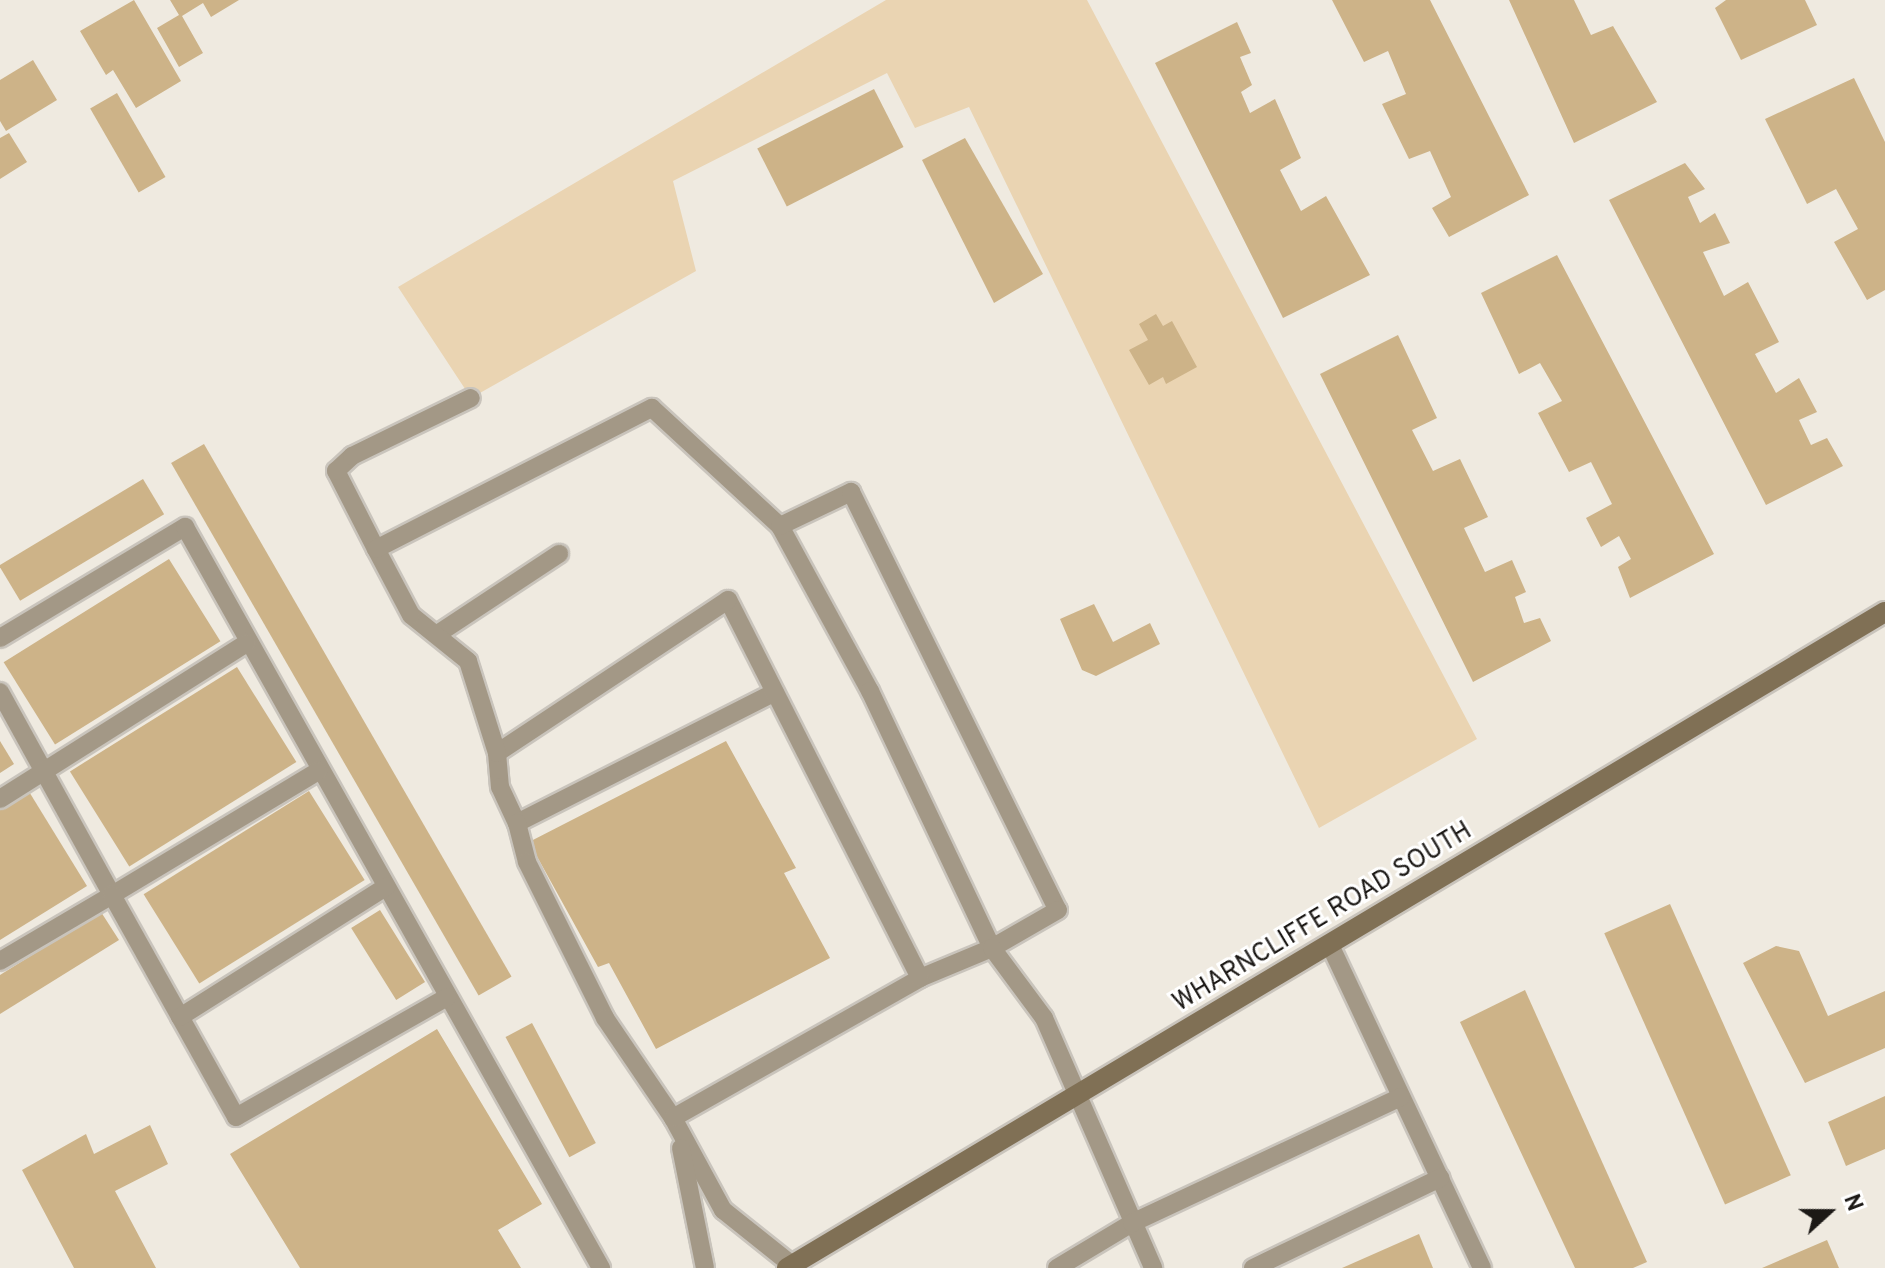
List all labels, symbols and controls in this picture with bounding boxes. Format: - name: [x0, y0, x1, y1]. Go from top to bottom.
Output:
- street label: WHARNCLIFFE ROAD SOUTH: [1168, 816, 1478, 1020]
- north arrow: [1789, 1172, 1869, 1252]
- text: N: [1836, 1191, 1867, 1215]

